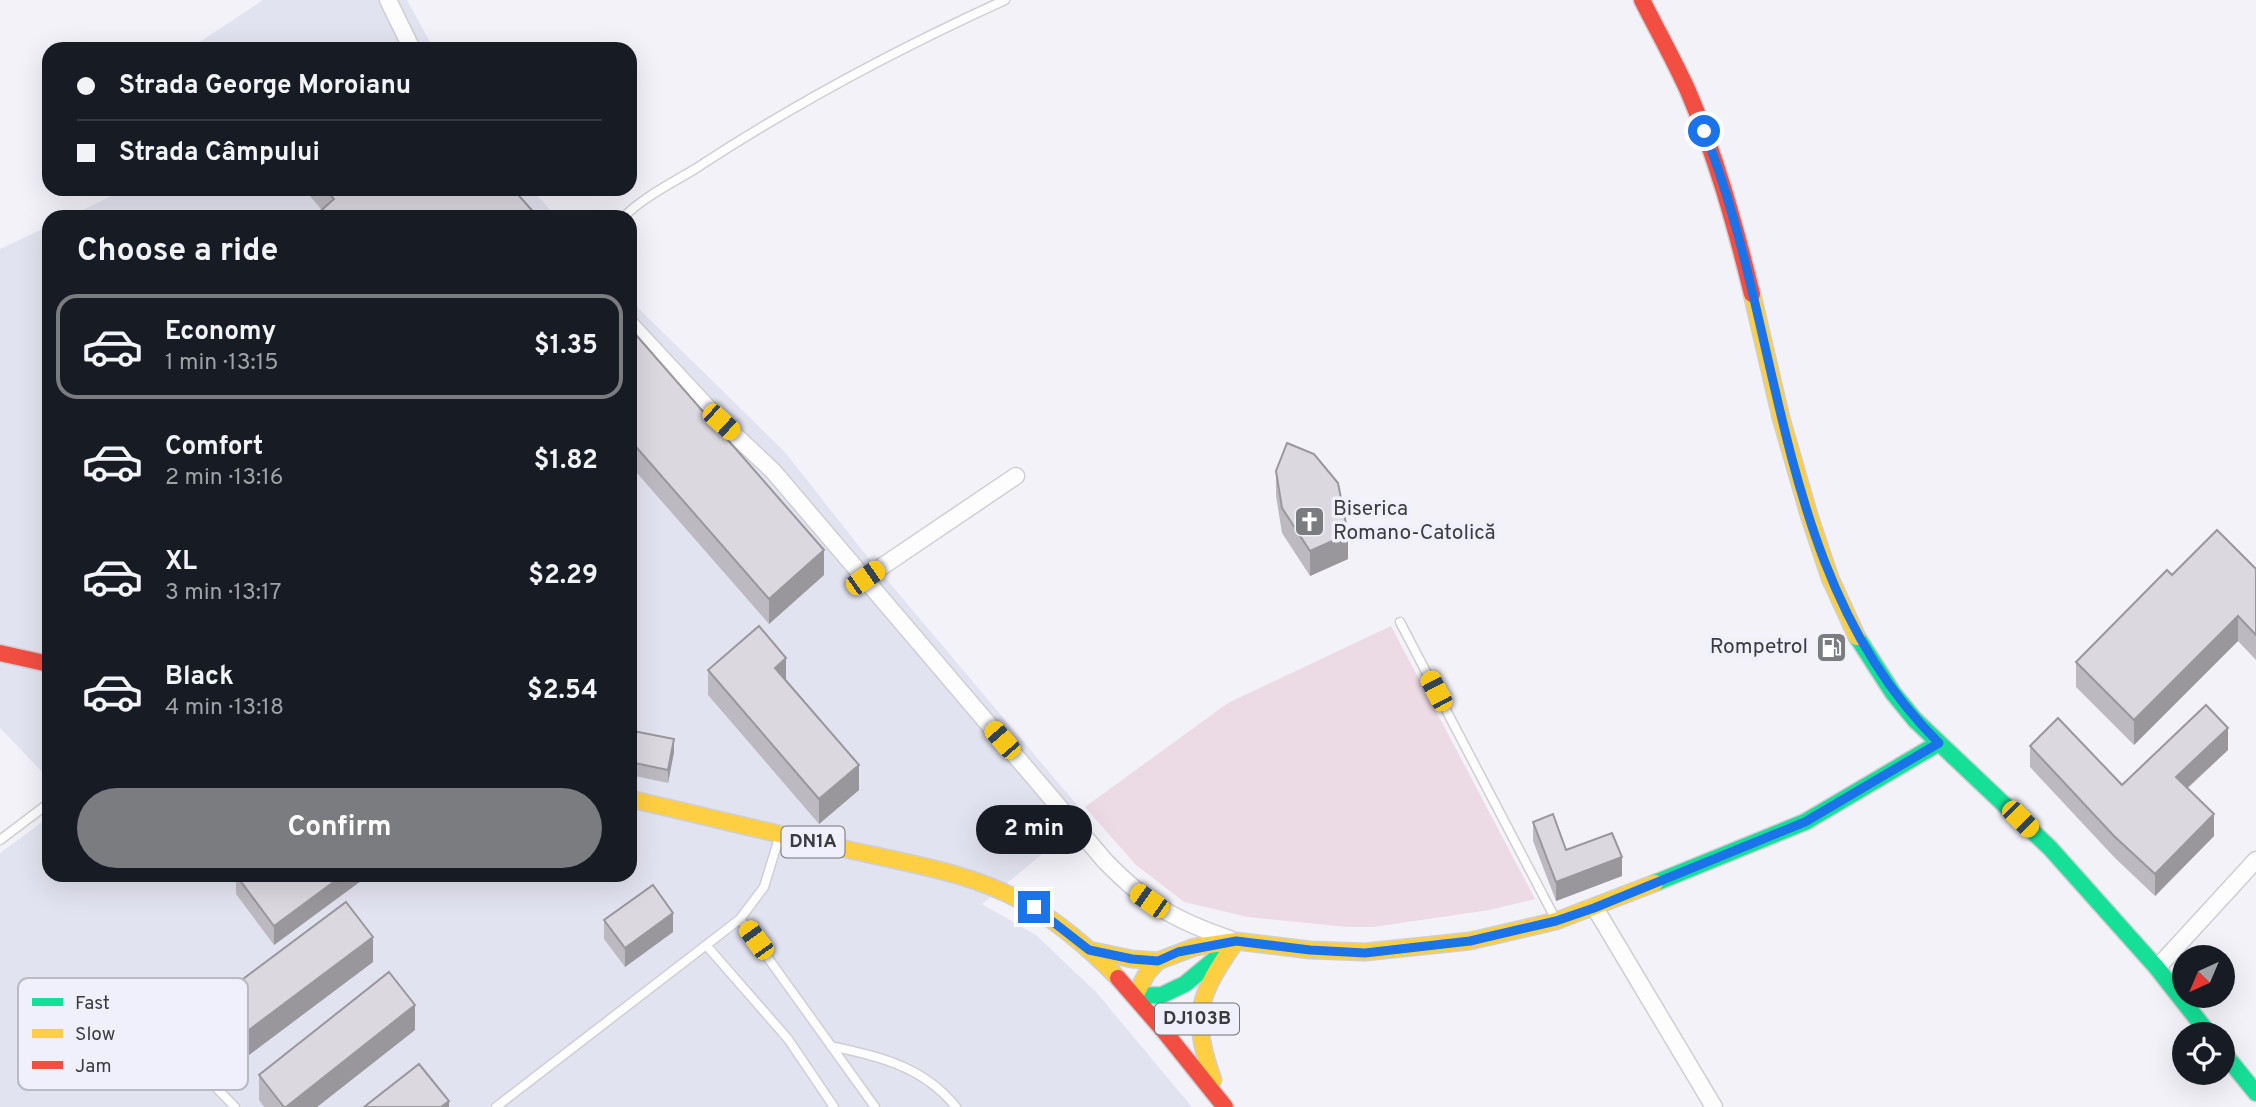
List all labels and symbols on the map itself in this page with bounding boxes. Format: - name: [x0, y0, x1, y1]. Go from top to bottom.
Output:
- route start: [1688, 115, 1720, 147]
- car: [699, 400, 744, 444]
- place label: Biserica Romano-Catolică: [1333, 496, 1496, 547]
- church icon: Biserica Romano-Catolică: [1293, 504, 1327, 538]
- car: [842, 557, 889, 599]
- fuel station icon: Rompetrol: [1814, 630, 1848, 664]
- place label: Rompetrol: [1710, 634, 1808, 661]
- car: [1417, 668, 1456, 714]
- car: [981, 717, 1024, 763]
- car: [1998, 797, 2043, 841]
- callout: 2 min: [976, 806, 1092, 855]
- road number: DN1A: [782, 827, 844, 858]
- car: [1126, 880, 1173, 922]
- route end: [1018, 891, 1050, 923]
- car: [736, 917, 777, 963]
- north arrow: [2172, 945, 2235, 1008]
- legend: [18, 978, 248, 1090]
- text: Fast: [75, 992, 110, 1016]
- road number: DJ103B: [1155, 1004, 1239, 1035]
- text: Slow: [75, 1023, 115, 1047]
- text: Jam: [75, 1055, 112, 1079]

